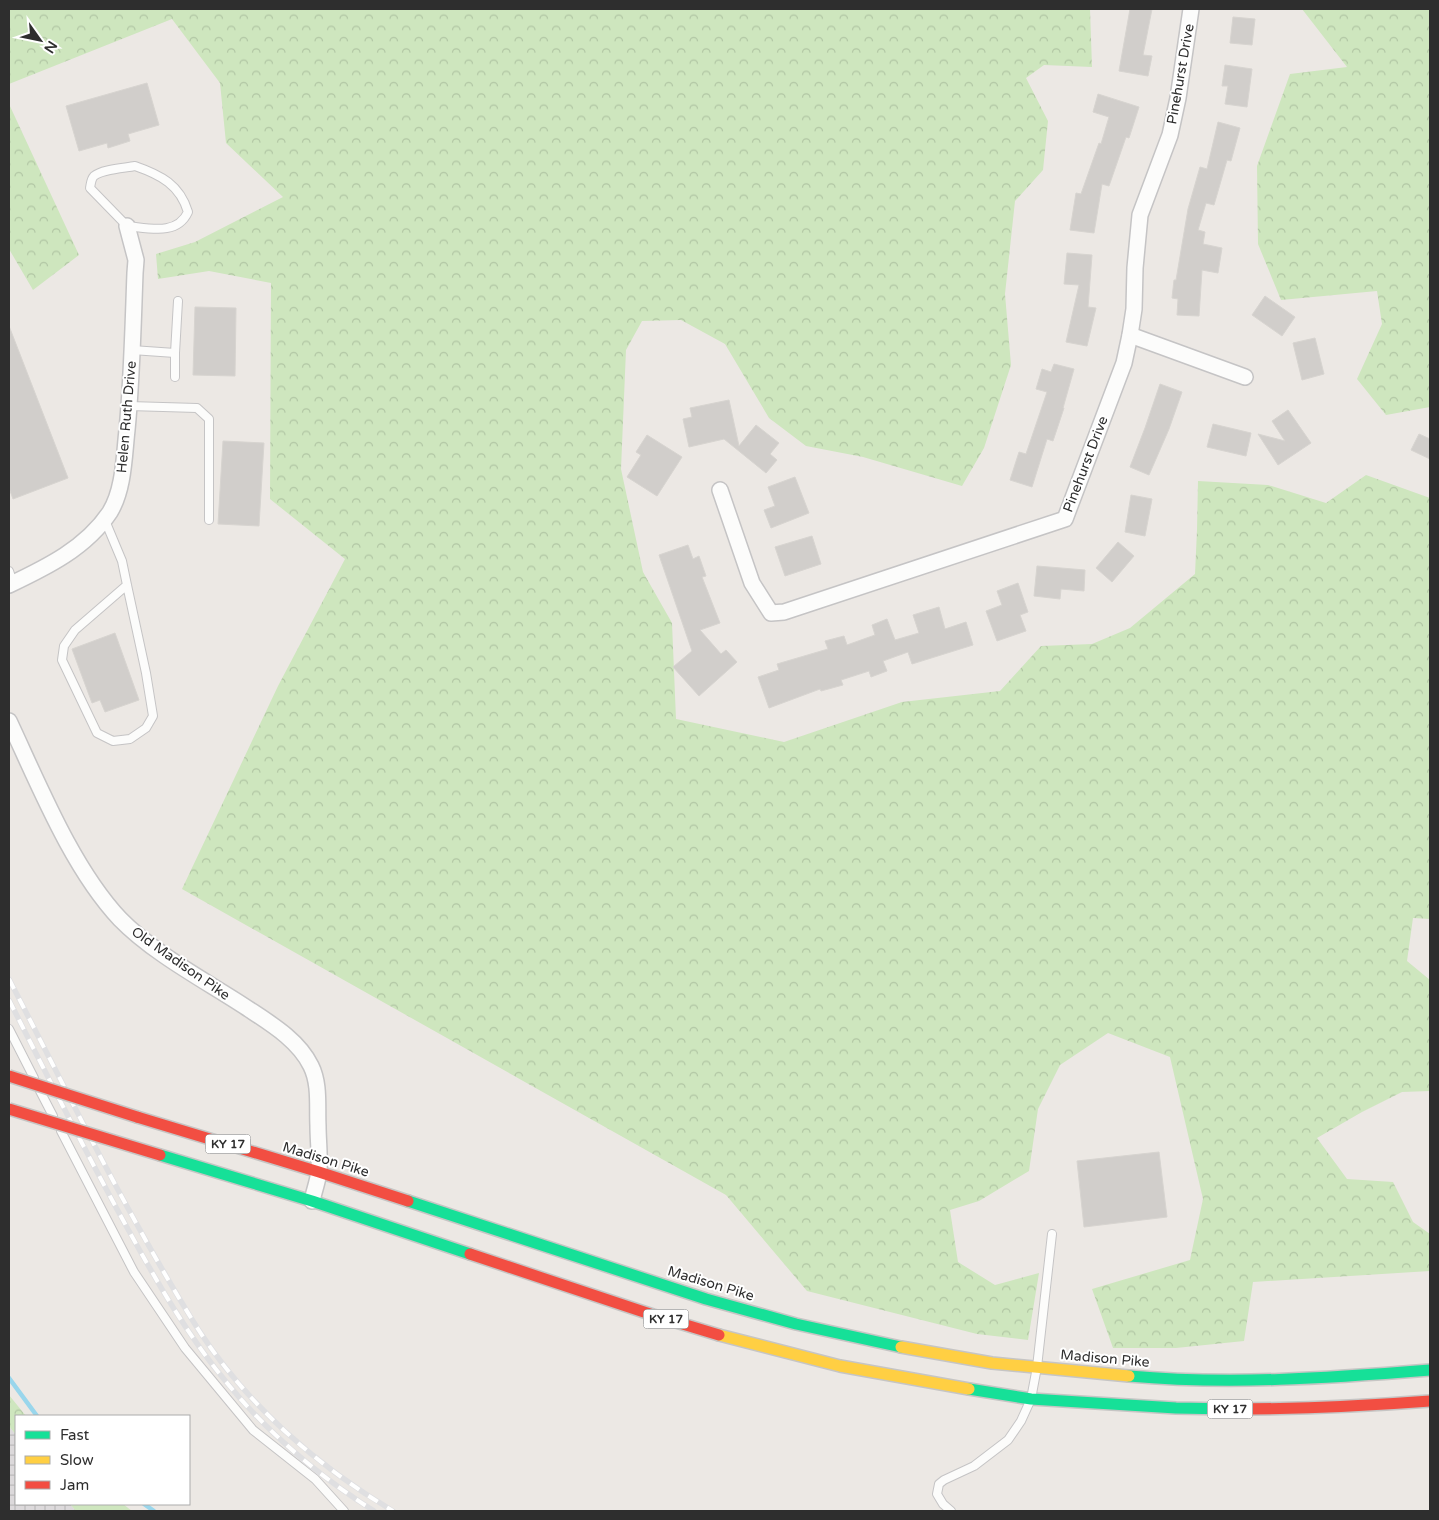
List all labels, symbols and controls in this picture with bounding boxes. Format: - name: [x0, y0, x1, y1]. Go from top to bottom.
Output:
- north arrow: [15, 15, 65, 65]
- street label: Pinehurst Drive: [1163, 22, 1198, 126]
- text: N: [40, 37, 61, 56]
- street label: Helen Ruth Drive: [113, 360, 140, 474]
- street label: Pinehurst Drive: [1059, 414, 1112, 515]
- street label: Old Madison Pike: [128, 923, 233, 1004]
- road number: KY 17: [206, 1134, 250, 1154]
- street label: Madison Pike: [281, 1138, 371, 1181]
- street label: Madison Pike: [666, 1262, 756, 1305]
- road number: KY 17: [644, 1310, 688, 1328]
- street label: Madison Pike: [1060, 1346, 1150, 1371]
- road number: KY 17: [1208, 1400, 1252, 1418]
- legend: [15, 1415, 190, 1505]
- text: Fast: [60, 1426, 90, 1444]
- text: Slow: [60, 1451, 94, 1469]
- text: Jam: [60, 1476, 89, 1494]

